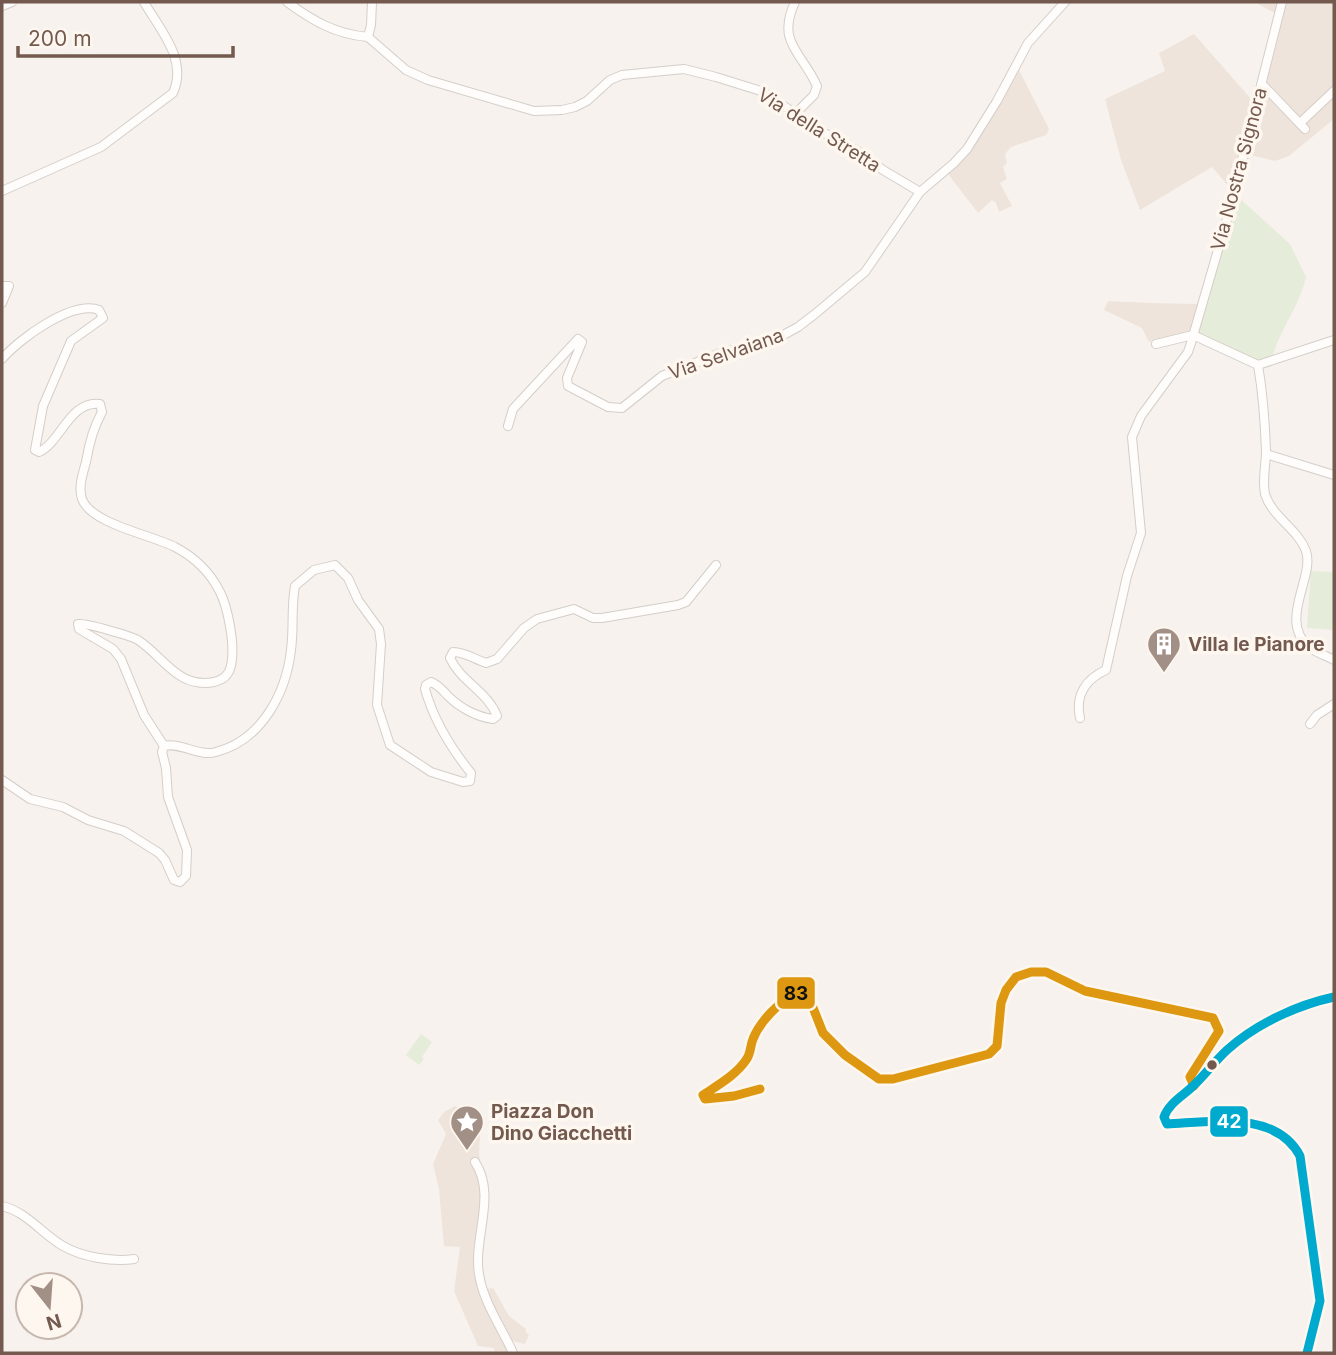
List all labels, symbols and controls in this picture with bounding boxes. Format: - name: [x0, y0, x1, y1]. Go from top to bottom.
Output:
- scale bar: [18, 14, 233, 58]
- text: 200 m: [28, 26, 92, 51]
- street label: Via della Stretta: [753, 83, 885, 177]
- street label: Via Nostra Signora: [1206, 85, 1272, 253]
- street label: Via Selvaiana: [665, 324, 787, 384]
- building icon: Villa le Pianore: [1145, 625, 1183, 674]
- place label: Villa le Pianore: [1188, 633, 1325, 656]
- line badge: 83: [776, 976, 816, 1010]
- text: 83: [784, 982, 808, 1005]
- unlabelled marker: [1205, 1058, 1219, 1072]
- place label: Piazza Don Dino Giacchetti: [491, 1100, 632, 1145]
- place icon: Piazza Don Dino Giacchetti: [448, 1103, 486, 1152]
- line badge: 42: [1209, 1105, 1249, 1138]
- text: 42: [1217, 1110, 1241, 1133]
- north arrow: [14, 1271, 84, 1341]
- text: N: [44, 1309, 64, 1335]

